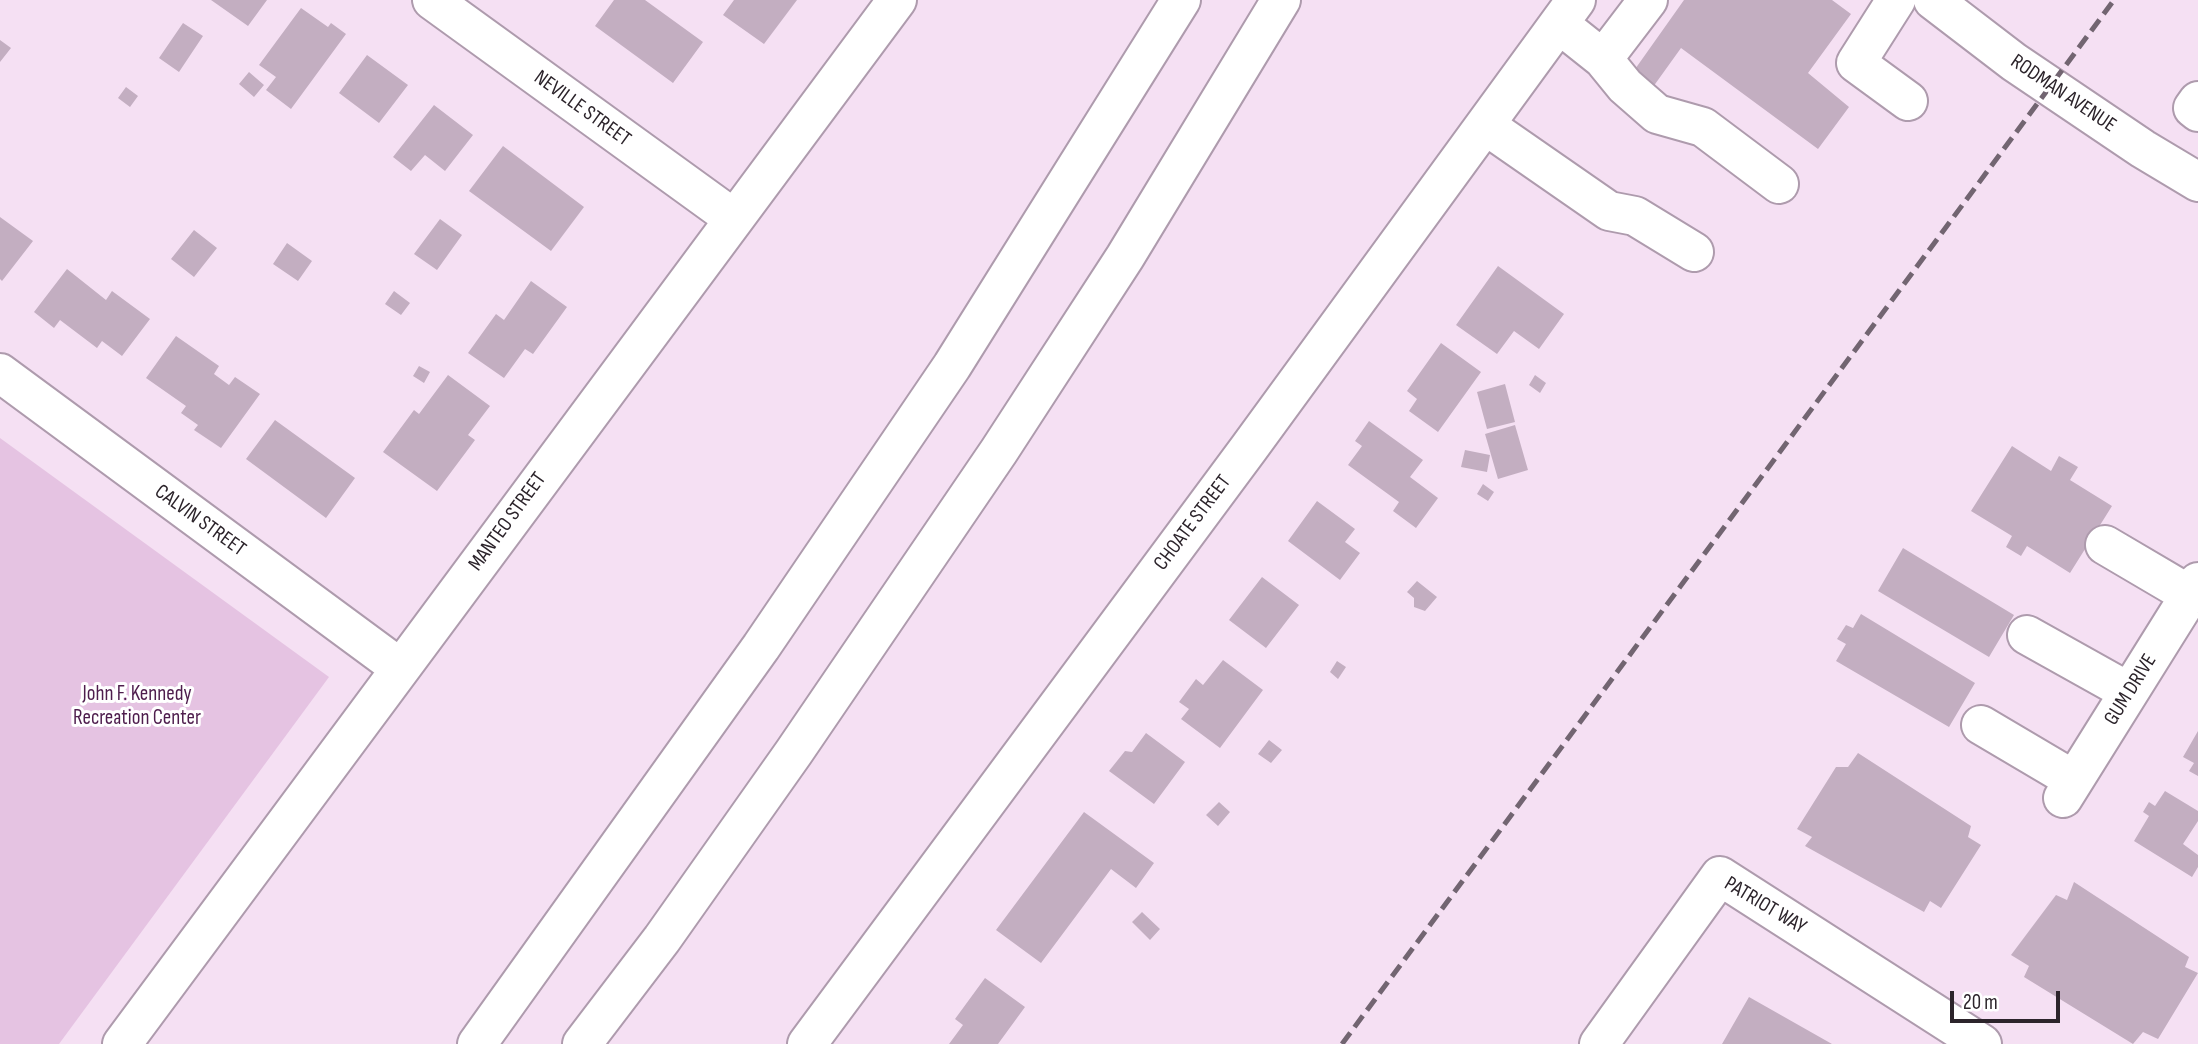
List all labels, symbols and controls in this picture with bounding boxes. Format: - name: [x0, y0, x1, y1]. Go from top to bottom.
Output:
- street label: RODMAN AVENUE: [2005, 49, 2121, 139]
- street label: NEVILLE STREET: [529, 65, 635, 153]
- street label: MANTEO STREET: [464, 468, 552, 576]
- street label: CHOATE STREET: [1149, 470, 1237, 576]
- street label: CALVIN STREET: [150, 480, 250, 562]
- street label: GUM DRIVE: [2099, 650, 2163, 730]
- park label: John F. Kennedy Recreation Center: [73, 682, 201, 732]
- street label: PATRIOT WAY: [1720, 872, 1810, 940]
- scale bar: [1953, 978, 2063, 1022]
- text: 20 m: [1963, 990, 1998, 1015]

